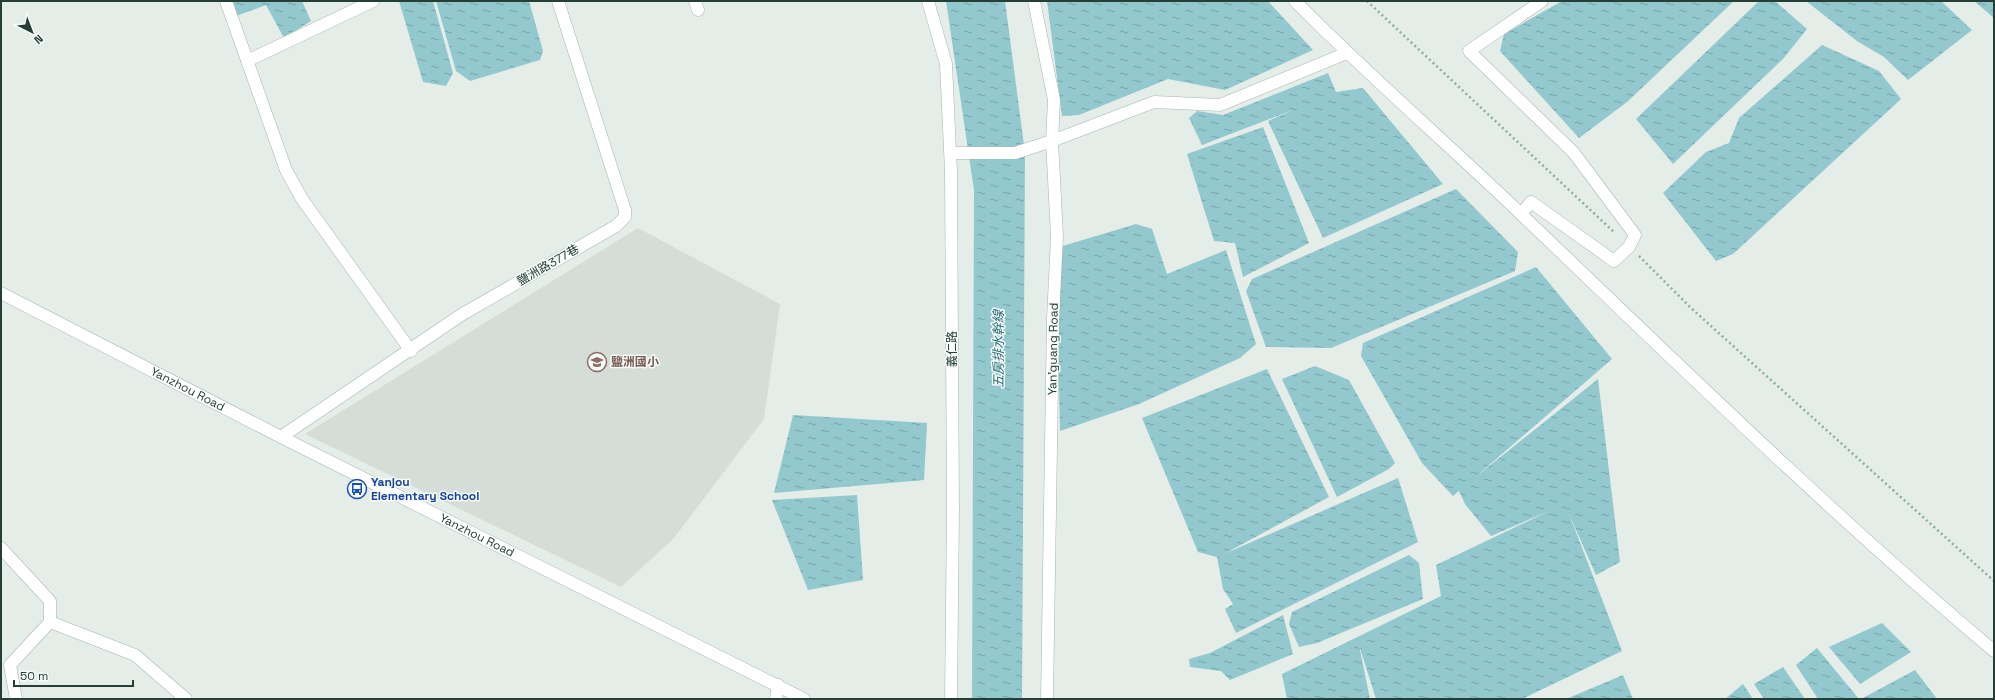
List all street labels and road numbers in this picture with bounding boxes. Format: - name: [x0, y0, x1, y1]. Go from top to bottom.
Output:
- street label: 鹽洲路377巷: [514, 241, 582, 289]
- street label: Yan'guang Road: [1044, 303, 1062, 395]
- street label: 義仁路: [944, 331, 960, 367]
- street label: Yanzhou Road: [148, 363, 228, 415]
- street label: Yanzhou Road: [437, 510, 517, 561]

